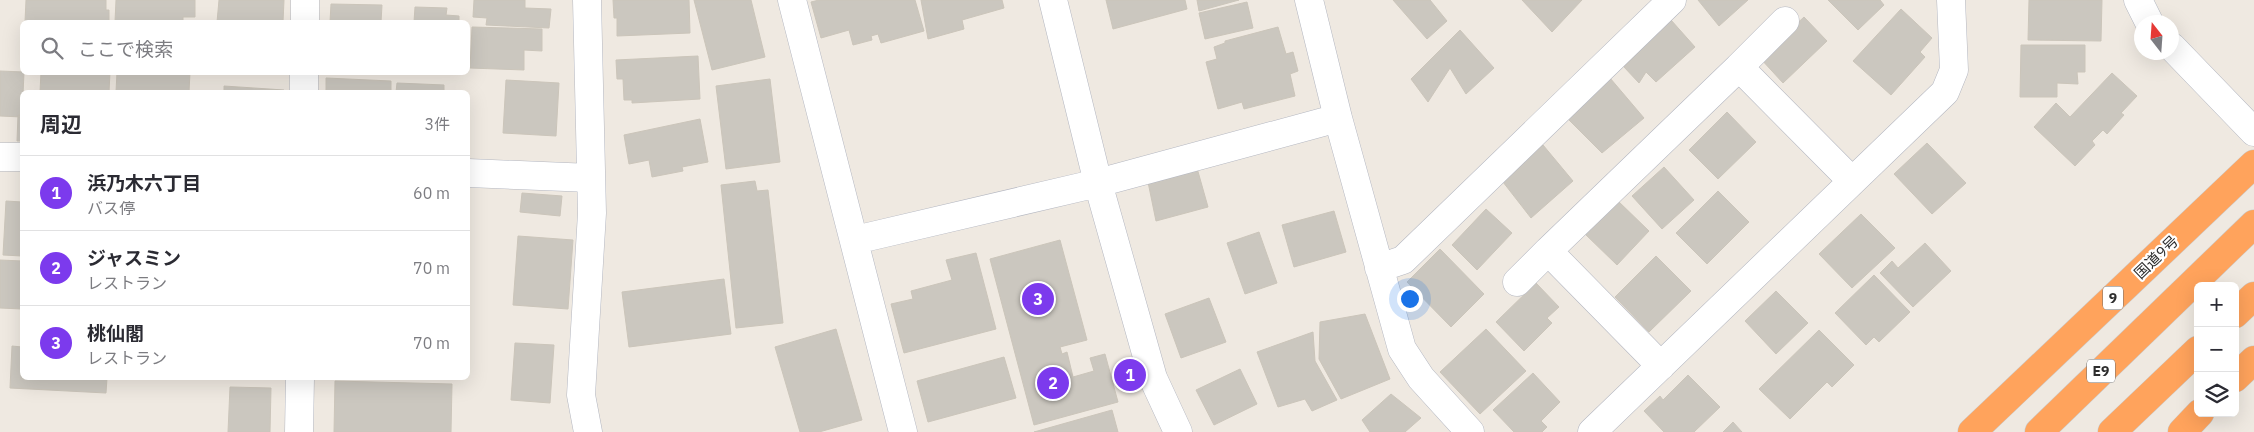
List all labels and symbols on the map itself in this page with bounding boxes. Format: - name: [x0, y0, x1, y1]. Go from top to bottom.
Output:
- north arrow: [2134, 15, 2179, 60]
- street label: 国道9号: [2130, 231, 2182, 283]
- pin: 3: [1022, 280, 1054, 318]
- your location: [1397, 286, 1423, 312]
- road number: 9: [2103, 286, 2123, 310]
- pin: 1: [1114, 356, 1146, 394]
- road number: E9: [2087, 360, 2115, 382]
- pin: 2: [1037, 364, 1069, 402]

